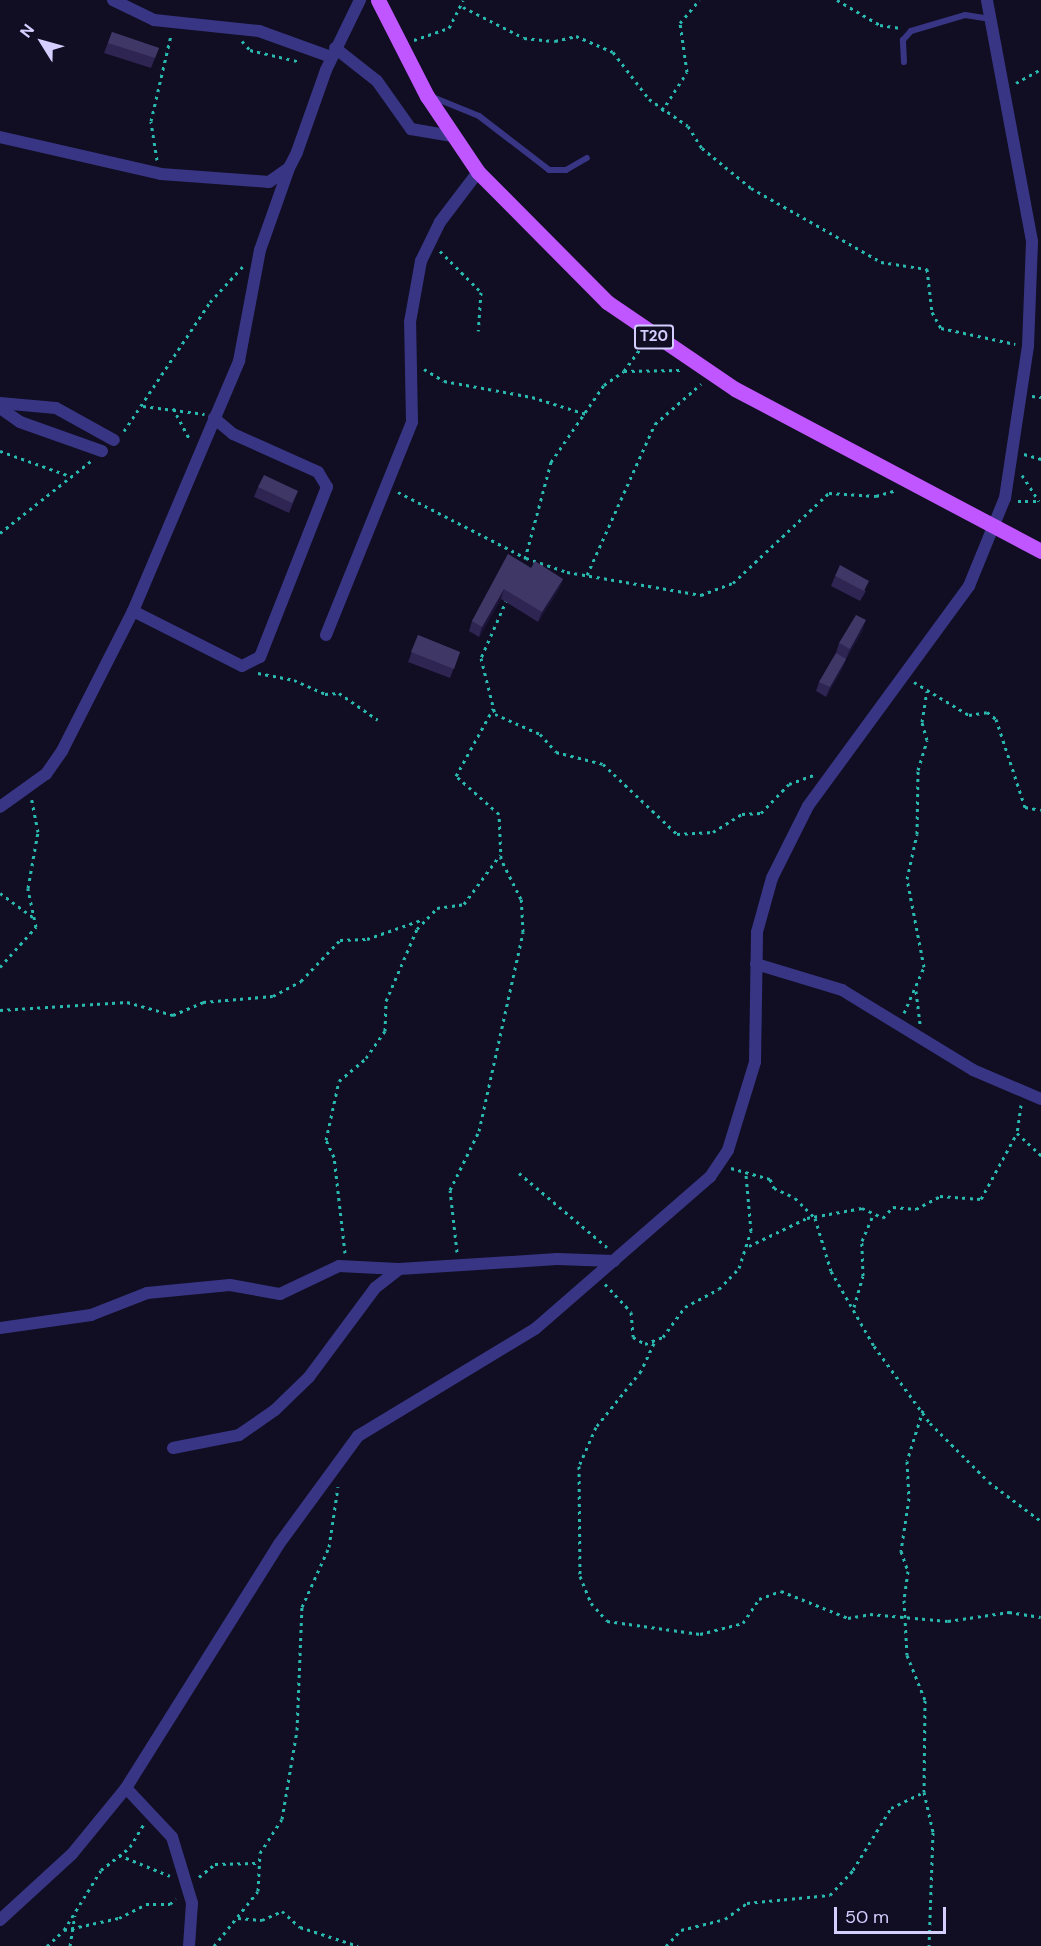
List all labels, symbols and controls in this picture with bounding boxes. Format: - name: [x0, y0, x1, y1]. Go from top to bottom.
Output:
- north arrow: [12, 12, 72, 72]
- text: N: [15, 20, 39, 42]
- road number: T20: [633, 325, 675, 349]
- scale bar: [837, 1895, 950, 1933]
- text: 50 m: [845, 1905, 889, 1929]

